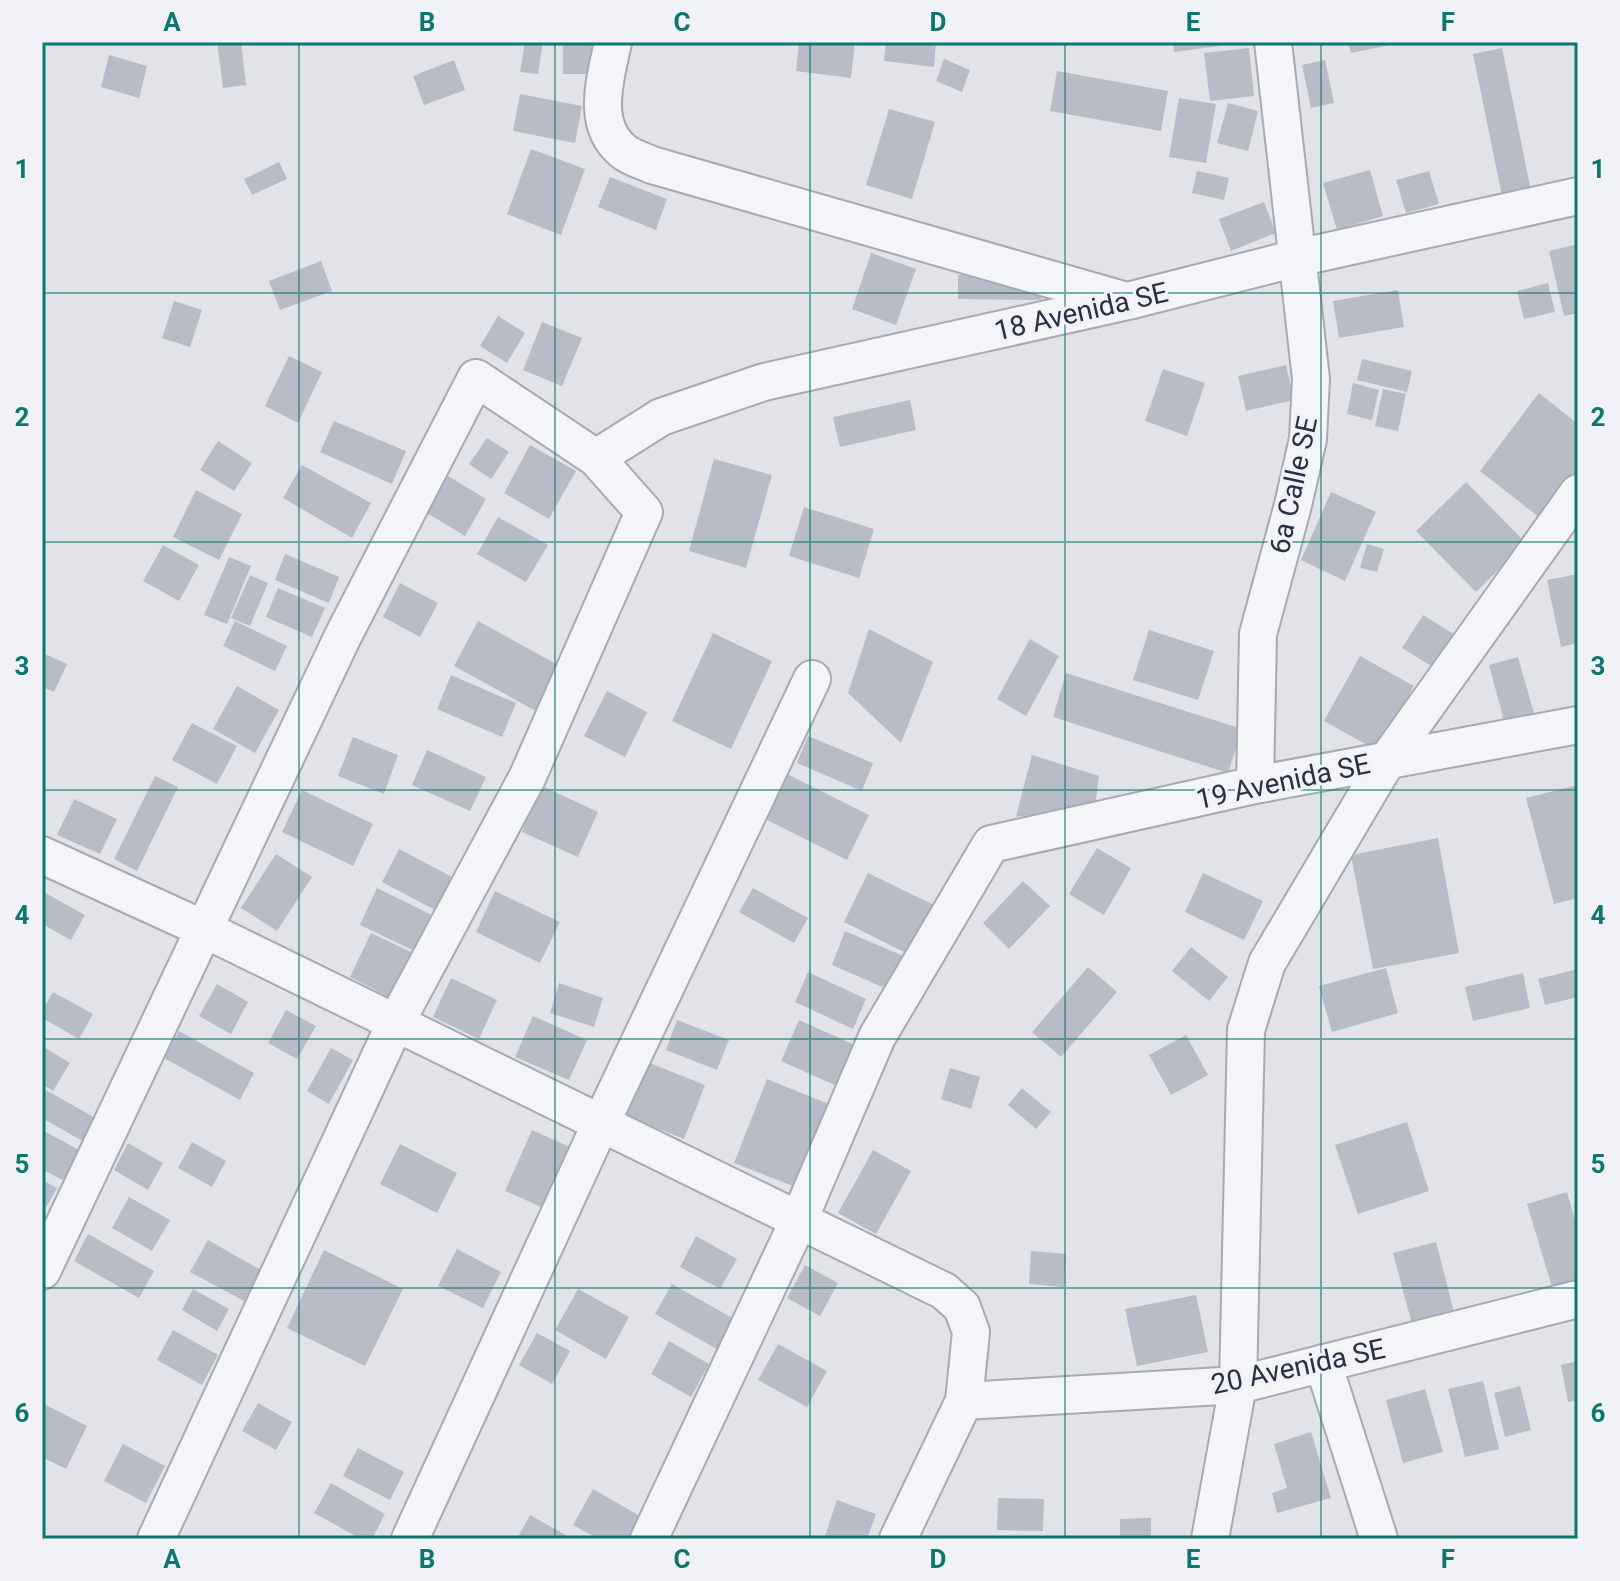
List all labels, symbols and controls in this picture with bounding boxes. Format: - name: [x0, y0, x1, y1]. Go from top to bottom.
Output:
- text: A: [163, 7, 181, 37]
- text: B: [419, 7, 435, 37]
- text: C: [673, 7, 691, 37]
- text: D: [930, 7, 946, 37]
- text: E: [1186, 7, 1201, 37]
- text: F: [1441, 7, 1455, 37]
- text: 1: [15, 154, 29, 184]
- text: 1: [1591, 154, 1605, 184]
- street label: 18 Avenida SE: [991, 276, 1171, 347]
- text: 2: [15, 402, 29, 432]
- text: 2: [1591, 402, 1605, 432]
- street label: 6a Calle SE: [1263, 414, 1324, 557]
- text: 3: [15, 651, 29, 681]
- text: 3: [1591, 651, 1605, 681]
- street label: 19 Avenida SE: [1193, 747, 1373, 816]
- text: 4: [15, 900, 30, 930]
- text: 4: [1591, 900, 1606, 930]
- text: 5: [15, 1149, 29, 1179]
- text: 5: [1591, 1149, 1605, 1179]
- street label: 20 Avenida SE: [1208, 1332, 1388, 1401]
- text: 6: [15, 1398, 30, 1428]
- text: 6: [1591, 1398, 1606, 1428]
- text: A: [163, 1544, 181, 1574]
- text: B: [419, 1544, 435, 1574]
- text: C: [673, 1544, 691, 1574]
- text: D: [930, 1544, 946, 1574]
- text: E: [1186, 1544, 1201, 1574]
- text: F: [1441, 1544, 1455, 1574]

